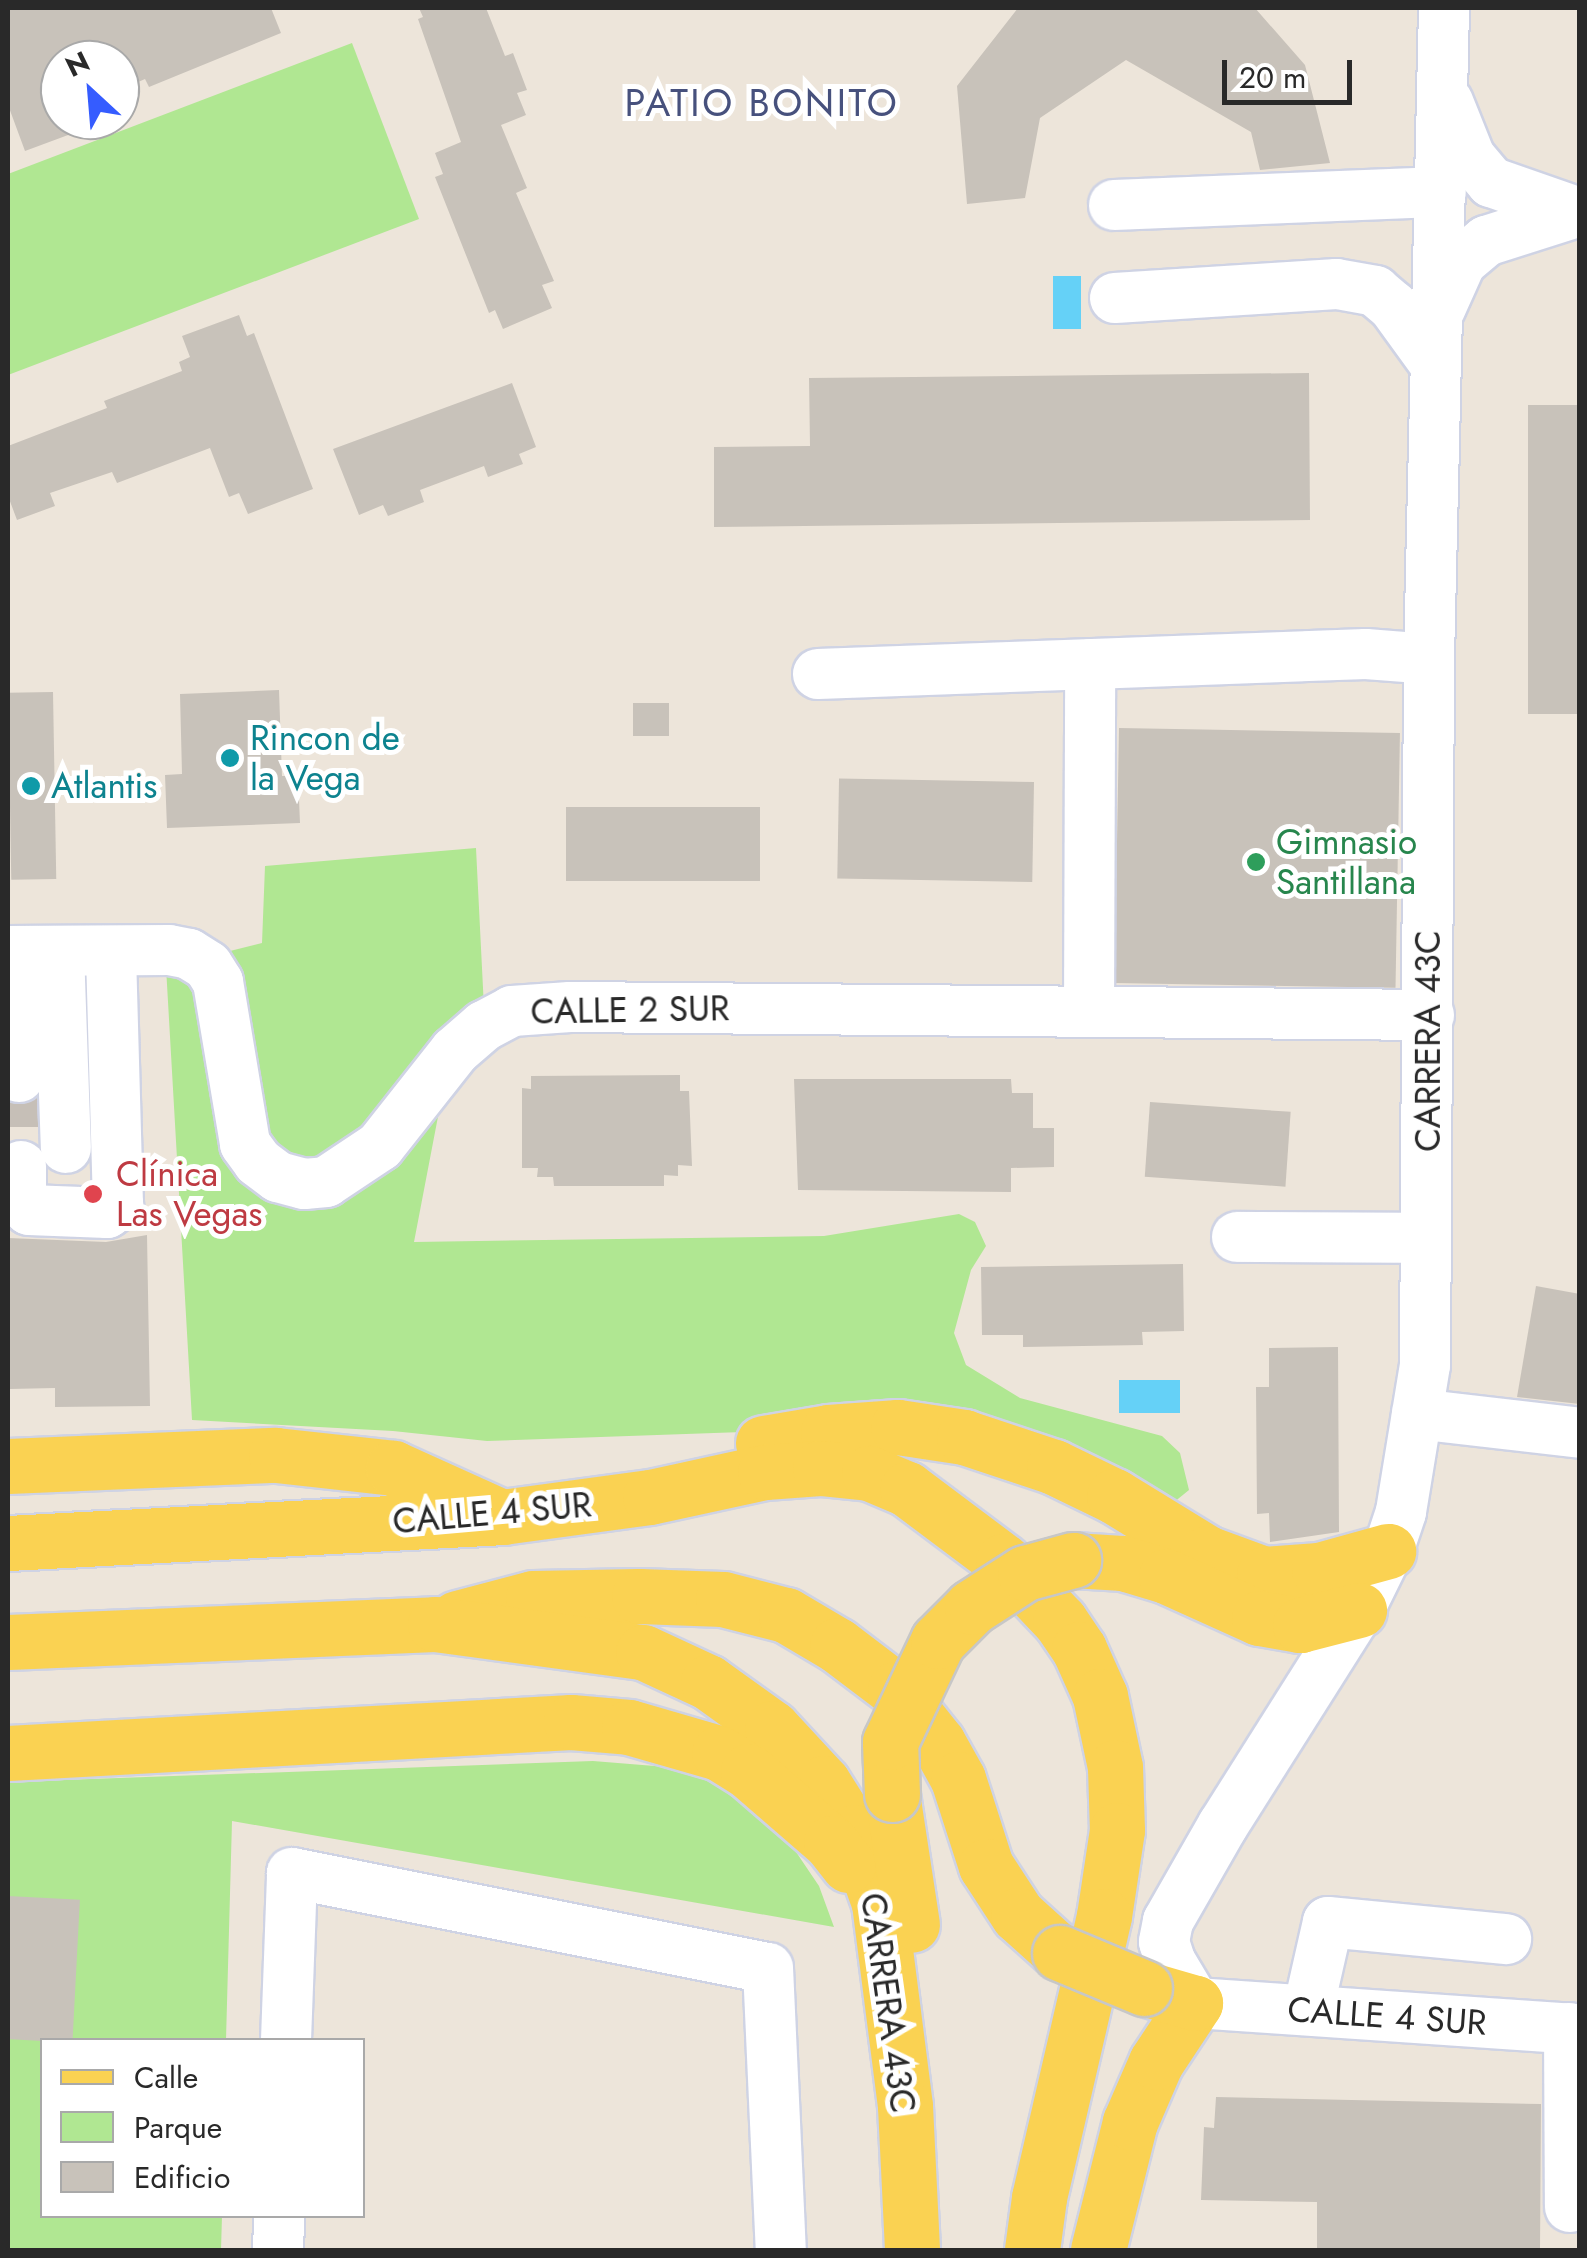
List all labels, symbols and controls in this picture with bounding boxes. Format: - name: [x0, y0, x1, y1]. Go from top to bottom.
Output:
- north arrow: [40, 40, 140, 140]
- scale bar: [1227, 40, 1357, 102]
- text: N: [59, 41, 96, 88]
- text: 20 m: [1239, 56, 1306, 99]
- district label: PATIO BONITO: [625, 80, 899, 126]
- place label: Rincon de la Vega: [250, 717, 400, 799]
- marker: Rincon de la Vega: [219, 747, 241, 769]
- place label: Atlantis: [51, 765, 157, 807]
- marker: Atlantis: [20, 775, 42, 797]
- place label: Gimnasio Santillana: [1276, 821, 1417, 903]
- marker: Gimnasio Santillana: [1245, 851, 1267, 873]
- street label: CARRERA 43C: [1407, 930, 1449, 1152]
- street label: CALLE 2 SUR: [530, 987, 730, 1033]
- place label: Clínica Las Vegas: [116, 1153, 262, 1235]
- marker: Clínica Las Vegas: [80, 1181, 106, 1207]
- street label: CALLE 4 SUR: [391, 1483, 593, 1543]
- street label: CARRERA 43C: [852, 1890, 924, 2116]
- street label: CALLE 4 SUR: [1286, 1988, 1488, 2044]
- legend: [40, 2038, 365, 2218]
- text: Calle: [134, 2056, 198, 2099]
- text: Parque: [134, 2106, 222, 2149]
- text: Edificio: [134, 2156, 230, 2199]

